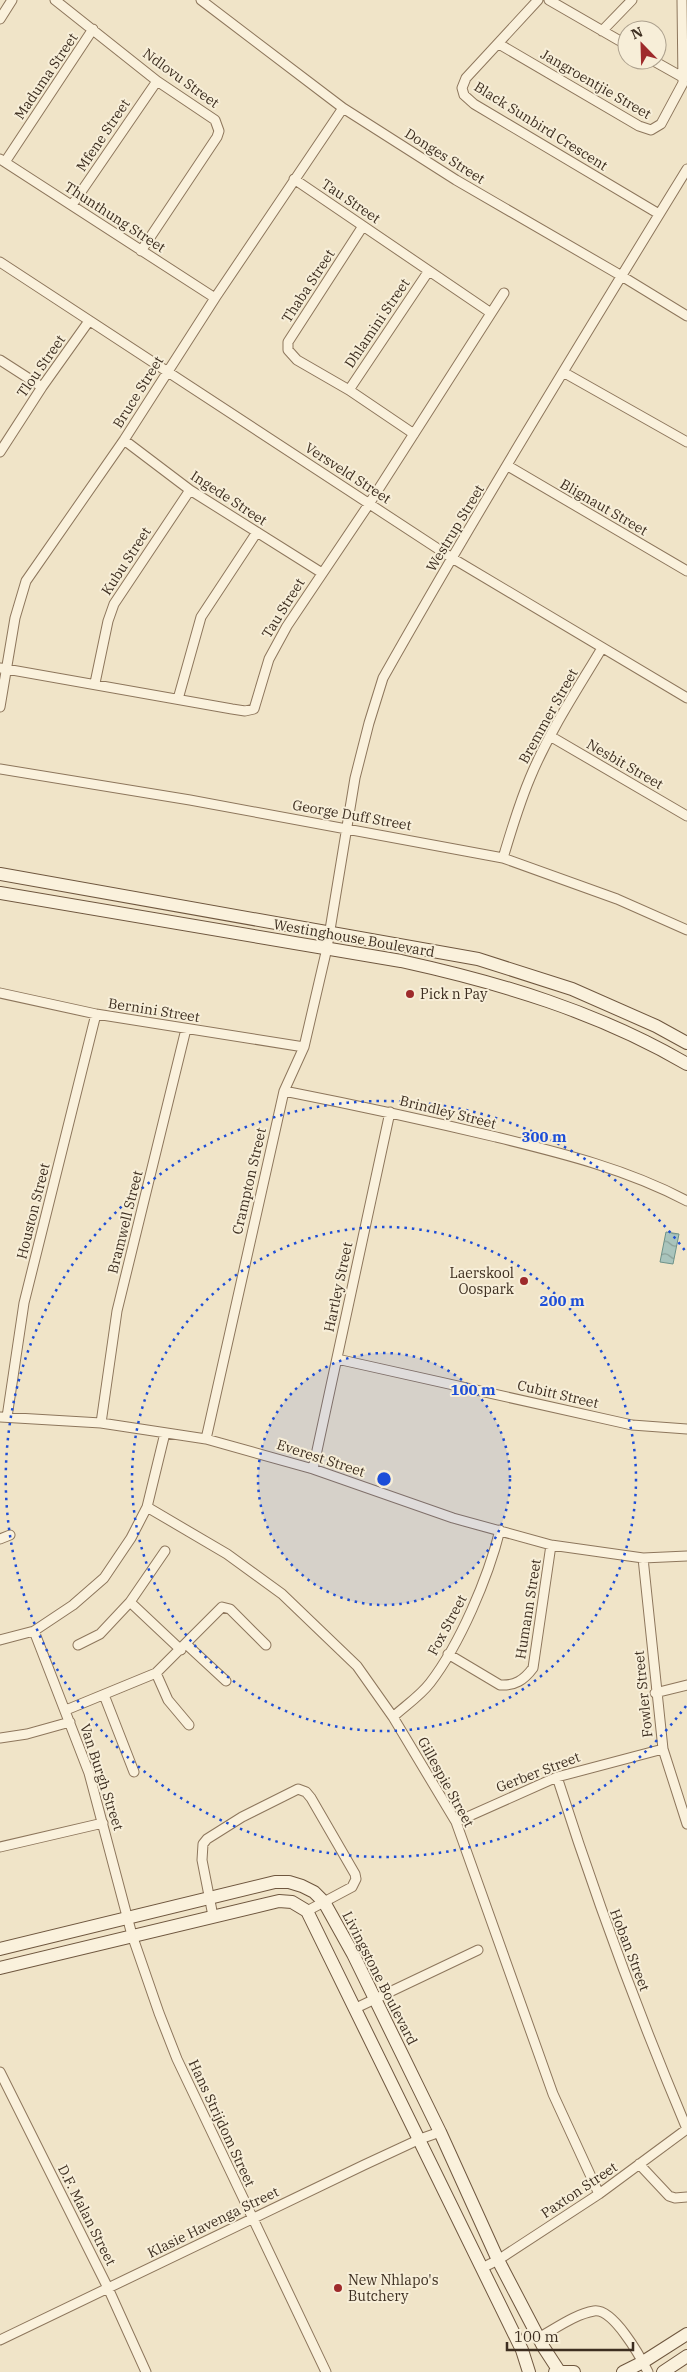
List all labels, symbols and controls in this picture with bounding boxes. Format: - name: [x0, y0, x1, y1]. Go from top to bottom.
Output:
- north arrow: [617, 20, 667, 70]
- text: N: [628, 23, 646, 43]
- street label: Maduma Street: [10, 29, 82, 123]
- street label: Ndlovu Street: [139, 44, 223, 112]
- street label: Jangroentjie Street: [537, 45, 655, 123]
- street label: Black Sunbird Crescent: [471, 77, 611, 175]
- street label: Mfene Street: [72, 95, 134, 175]
- street label: Donges Street: [402, 124, 488, 188]
- street label: Tau Street: [318, 175, 384, 227]
- street label: Thunthung Street: [61, 178, 169, 256]
- street label: Thaba Street: [278, 246, 338, 326]
- street label: Dhlamini Street: [340, 275, 414, 371]
- street label: Tlou Street: [13, 331, 69, 401]
- street label: Bruce Street: [109, 353, 167, 431]
- street label: Versveld Street: [302, 438, 394, 508]
- street label: Ingede Street: [187, 467, 271, 529]
- street label: Blignaut Street: [557, 475, 651, 539]
- street label: Westrup Street: [422, 481, 488, 575]
- street label: Kubu Street: [97, 523, 155, 599]
- street label: Tau Street: [258, 575, 309, 641]
- street label: Bremmer Street: [514, 665, 582, 767]
- street label: Nesbit Street: [583, 735, 667, 793]
- street label: George Duff Street: [291, 796, 413, 834]
- street label: Westinghouse Boulevard: [272, 915, 436, 961]
- place label: Pick n Pay: [420, 985, 488, 1003]
- marker: Pick n Pay: [404, 988, 416, 1000]
- street label: Bernini Street: [107, 994, 201, 1026]
- street label: Brindley Street: [398, 1091, 498, 1133]
- street label: Crampton Street: [228, 1126, 270, 1236]
- text: 300 m: [521, 1127, 567, 1146]
- street label: Houston Street: [12, 1161, 54, 1261]
- street label: Bramwell Street: [103, 1168, 147, 1275]
- street label: Hartley Street: [320, 1240, 356, 1334]
- place label: Laerskool Oospark: [449, 1264, 515, 1298]
- marker: Laerskool Oospark: [518, 1275, 530, 1287]
- text: 200 m: [539, 1291, 585, 1310]
- street label: Cubitt Street: [516, 1376, 600, 1412]
- text: 100 m: [450, 1380, 496, 1399]
- street label: Everest Street: [275, 1435, 367, 1481]
- centre of rings: [375, 1470, 393, 1488]
- street label: Humann Street: [511, 1558, 545, 1660]
- street label: Fox Street: [423, 1591, 471, 1658]
- street label: Fowler Street: [629, 1650, 657, 1738]
- street label: Van Burgh Street: [76, 1721, 128, 1833]
- street label: Gillespie Street: [414, 1734, 478, 1830]
- street label: Gerber Street: [493, 1748, 583, 1796]
- street label: Hoban Street: [606, 1906, 654, 1994]
- street label: Livingstone Boulevard: [338, 1908, 422, 2048]
- street label: Hans Strijdom Street: [185, 2057, 259, 2189]
- street label: Paxton Street: [537, 2158, 621, 2222]
- street label: D.F. Malan Street: [54, 2162, 120, 2268]
- street label: Klasie Havenga Street: [144, 2182, 282, 2262]
- place label: New Nhlapo's Butchery: [348, 2271, 439, 2305]
- marker: New Nhlapo's Butchery: [332, 2282, 344, 2294]
- scale bar: [507, 2320, 633, 2352]
- text: 100 m: [514, 2327, 559, 2346]

